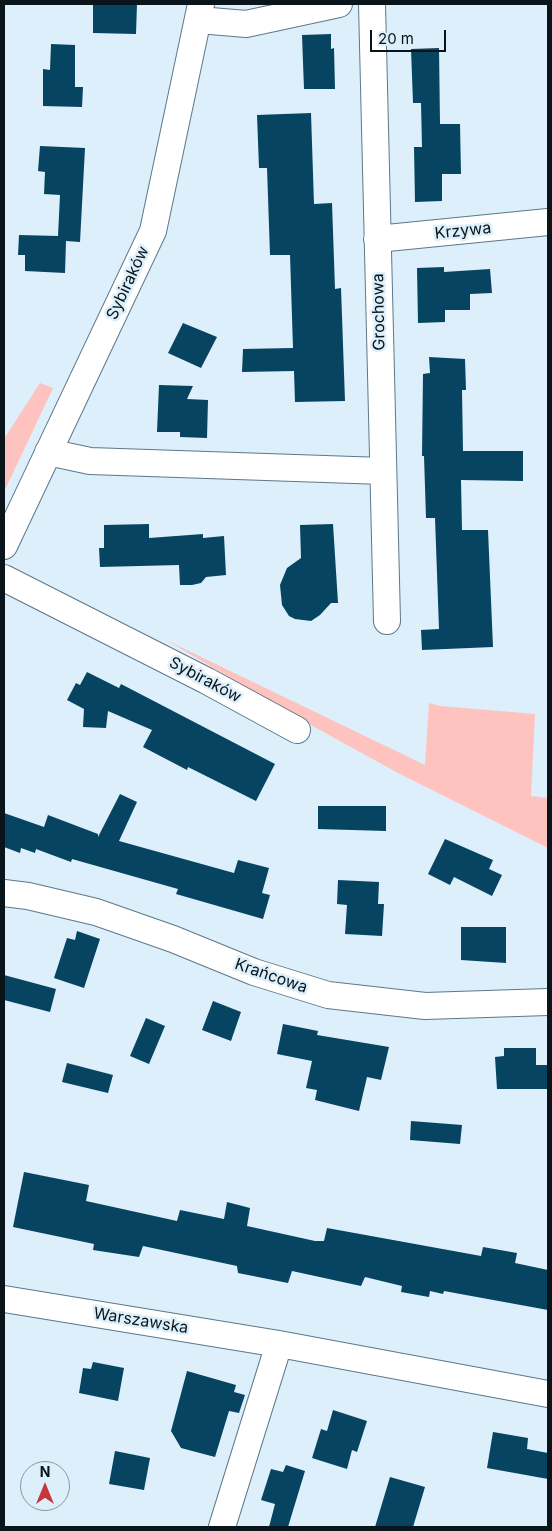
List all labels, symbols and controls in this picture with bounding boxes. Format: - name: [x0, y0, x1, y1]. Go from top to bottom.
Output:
- scale bar: [372, 20, 448, 52]
- text: 20 m: [378, 29, 414, 48]
- street label: Krzywa: [434, 218, 492, 244]
- street label: Sybiraków: [103, 243, 153, 323]
- street label: Grochowa: [369, 273, 389, 351]
- street label: Sybiraków: [166, 653, 244, 707]
- street label: Krańcowa: [232, 955, 310, 997]
- street label: Warszawska: [92, 1304, 190, 1338]
- north arrow: [20, 1461, 70, 1511]
- text: N: [40, 1463, 50, 1480]

